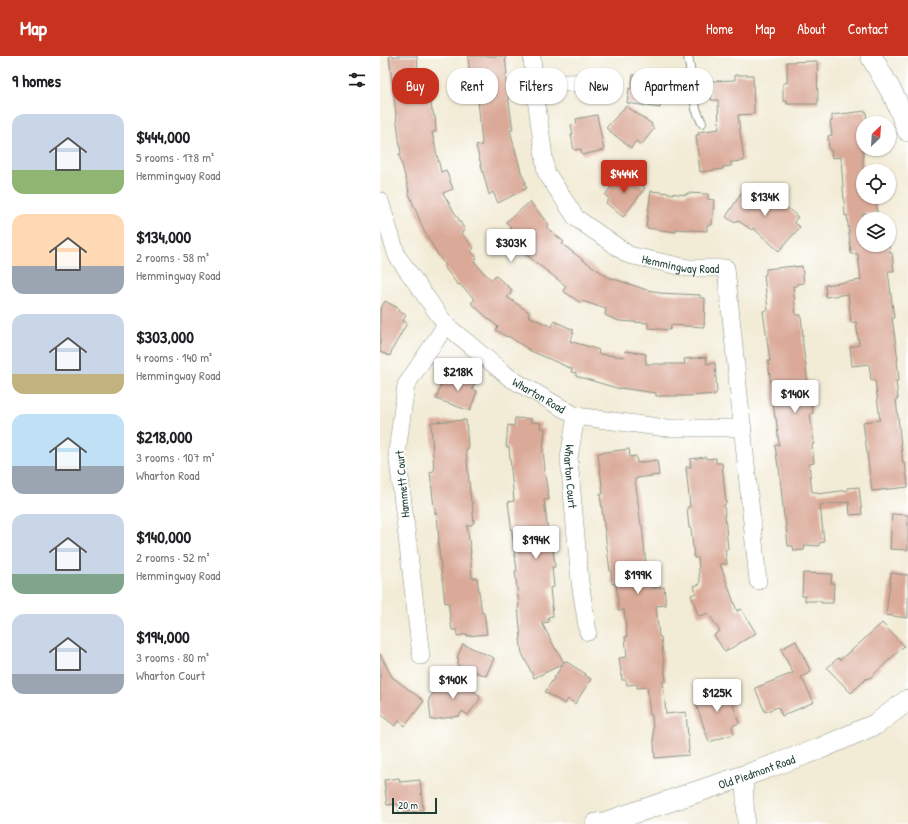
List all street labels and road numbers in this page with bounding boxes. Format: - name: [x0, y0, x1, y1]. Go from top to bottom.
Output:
- street label: Hemmingway Road: [640, 250, 719, 277]
- street label: Wharton Road: [510, 373, 569, 417]
- street label: Wharton Court: [560, 443, 582, 510]
- street label: Hammett Court: [391, 449, 413, 518]
- street label: Old Piedmont Road: [716, 750, 797, 793]

